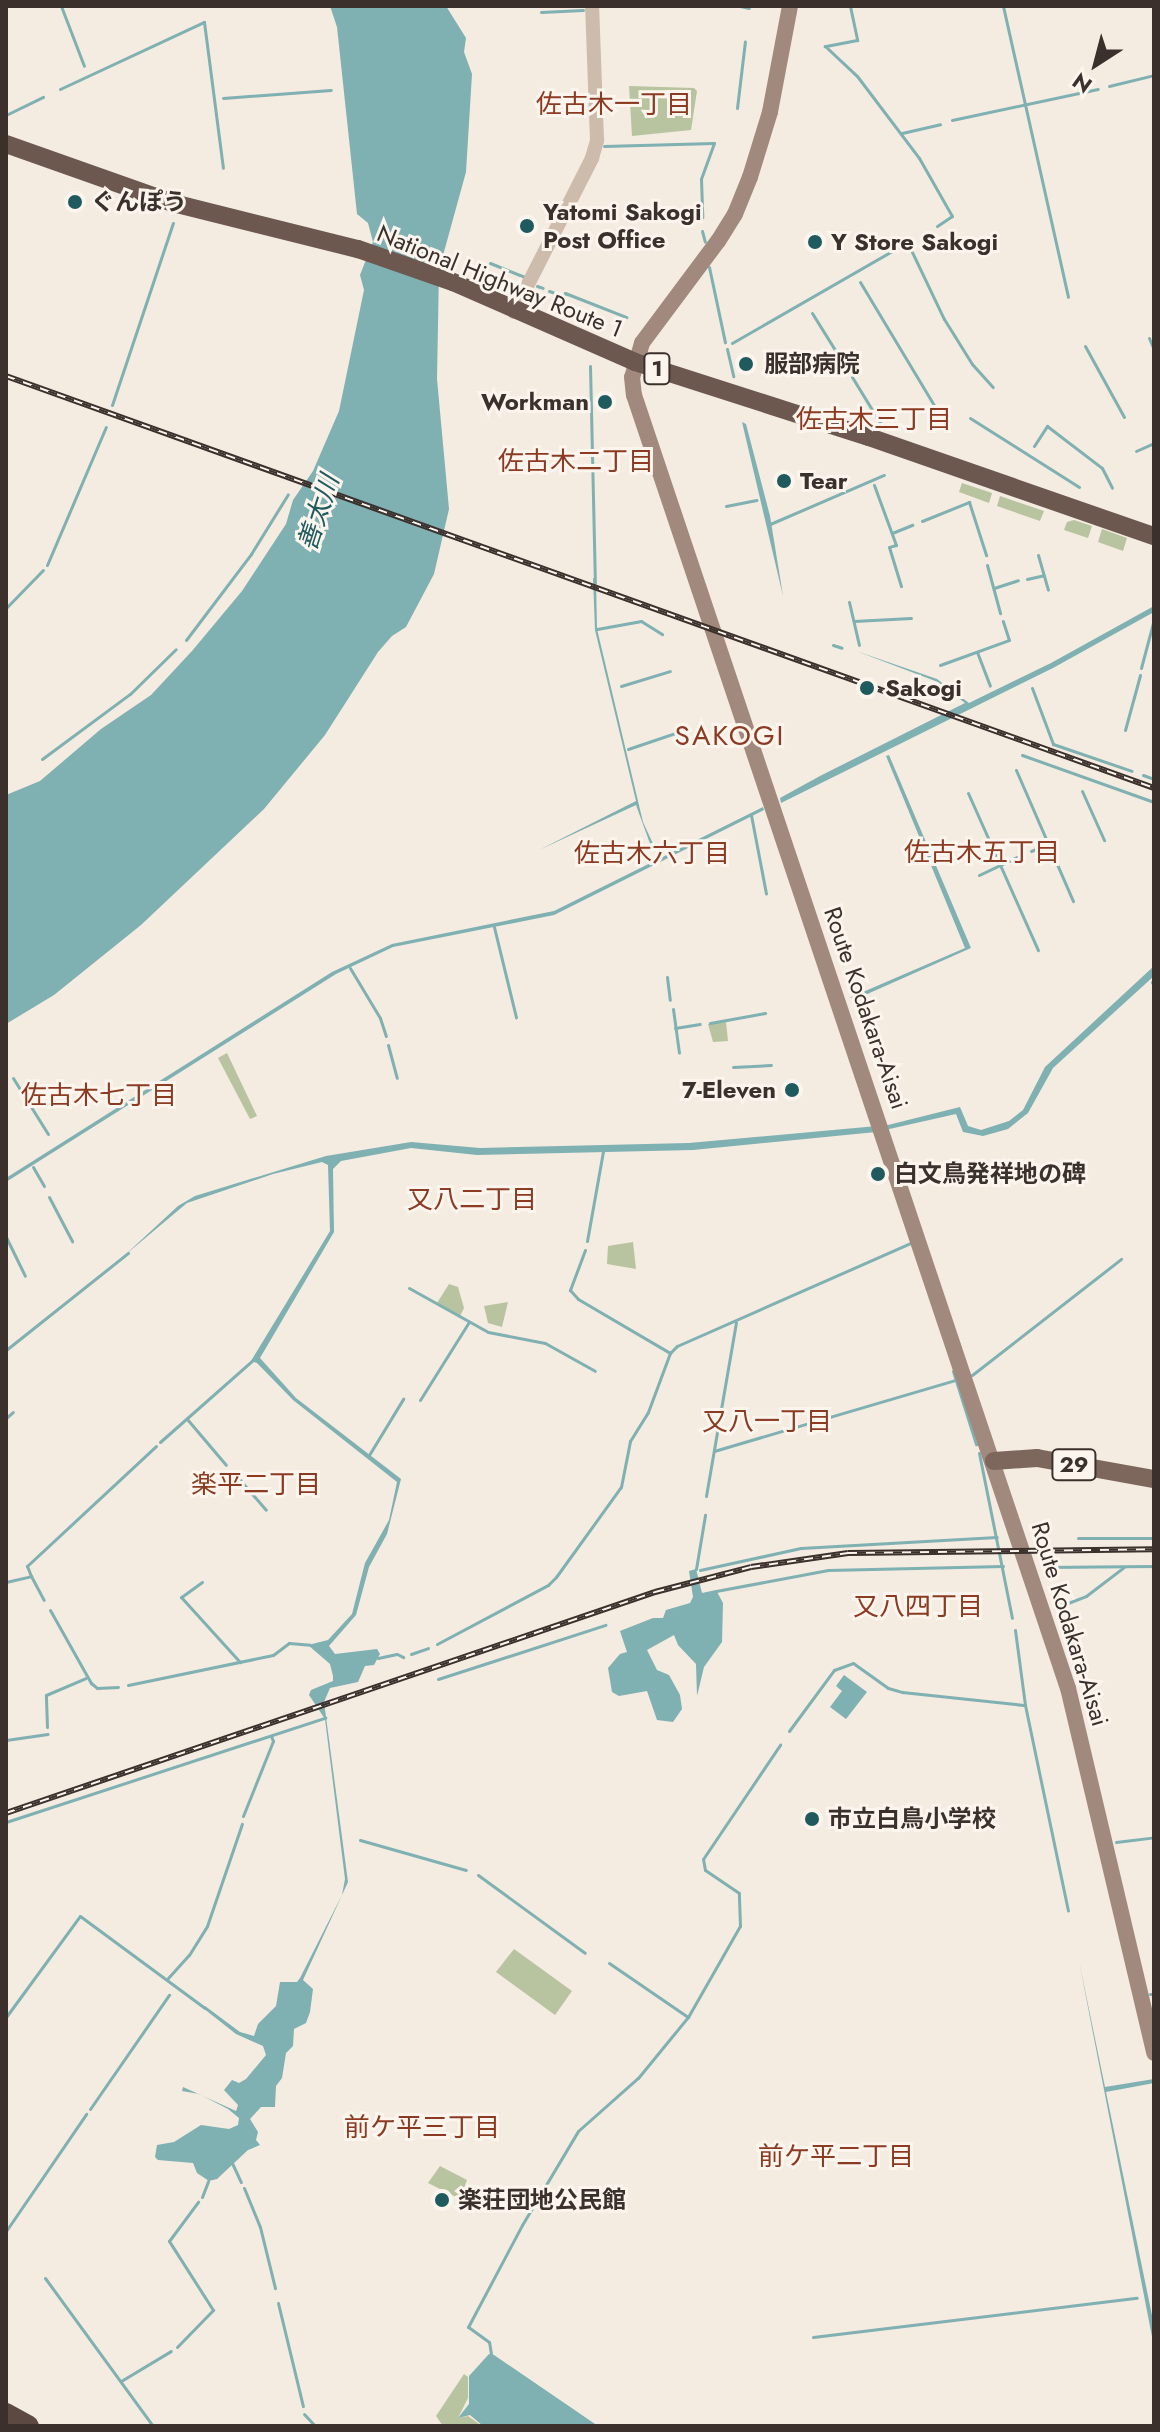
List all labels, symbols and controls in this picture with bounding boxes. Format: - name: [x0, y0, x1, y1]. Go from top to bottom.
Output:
- north arrow: [1056, 24, 1136, 104]
- text: N: [1065, 65, 1098, 101]
- district label: 佐古木一丁目: [536, 89, 692, 121]
- place label: ぐんぽう: [91, 188, 187, 216]
- marker: ぐんぽう: [66, 193, 84, 211]
- place label: Yatomi Sakogi Post Office: [543, 198, 702, 254]
- marker: Yatomi Sakogi Post Office: [518, 217, 536, 235]
- street label: National Highway Route 1: [373, 218, 627, 344]
- place label: Y Store Sakogi: [831, 228, 998, 256]
- marker: Y Store Sakogi: [806, 233, 824, 251]
- place label: 服部病院: [764, 350, 860, 378]
- road number: 1: [643, 351, 671, 387]
- marker: 服部病院: [735, 353, 757, 375]
- place label: Workman: [481, 388, 589, 416]
- marker: Workman: [596, 393, 614, 411]
- district label: 佐古木三丁目: [796, 404, 952, 436]
- district label: 佐古木二丁目: [498, 446, 654, 478]
- place label: Tear: [800, 467, 848, 495]
- water label: 善太川: [292, 471, 346, 555]
- marker: Tear: [775, 472, 793, 490]
- place label: Sakogi: [885, 674, 962, 702]
- marker: Sakogi: [856, 677, 878, 699]
- district label: SAKOGI: [675, 719, 785, 753]
- district label: 佐古木五丁目: [904, 837, 1060, 869]
- district label: 佐古木六丁目: [574, 838, 730, 870]
- street label: Route Kodakara-Aisai: [818, 903, 914, 1113]
- place label: 7-Eleven: [682, 1076, 776, 1104]
- district label: 佐古木七丁目: [21, 1080, 177, 1112]
- marker: 7-Eleven: [783, 1081, 801, 1099]
- place label: 白文鳥発祥地の碑: [894, 1160, 1086, 1188]
- marker: 白文鳥発祥地の碑: [869, 1165, 887, 1183]
- district label: 又八二丁目: [407, 1184, 537, 1216]
- district label: 又八一丁目: [702, 1406, 832, 1438]
- road number: 29: [1050, 1447, 1098, 1483]
- district label: 楽平二丁目: [191, 1469, 321, 1501]
- street label: Route Kodakara-Aisai: [1025, 1518, 1115, 1730]
- district label: 又八四丁目: [853, 1591, 983, 1623]
- place label: 市立白鳥小学校: [828, 1805, 996, 1833]
- marker: 市立白鳥小学校: [803, 1810, 821, 1828]
- district label: 前ケ平三丁目: [344, 2112, 500, 2144]
- district label: 前ケ平二丁目: [758, 2141, 914, 2173]
- place label: 楽荘団地公民館: [458, 2186, 626, 2214]
- marker: 楽荘団地公民館: [433, 2191, 451, 2209]

